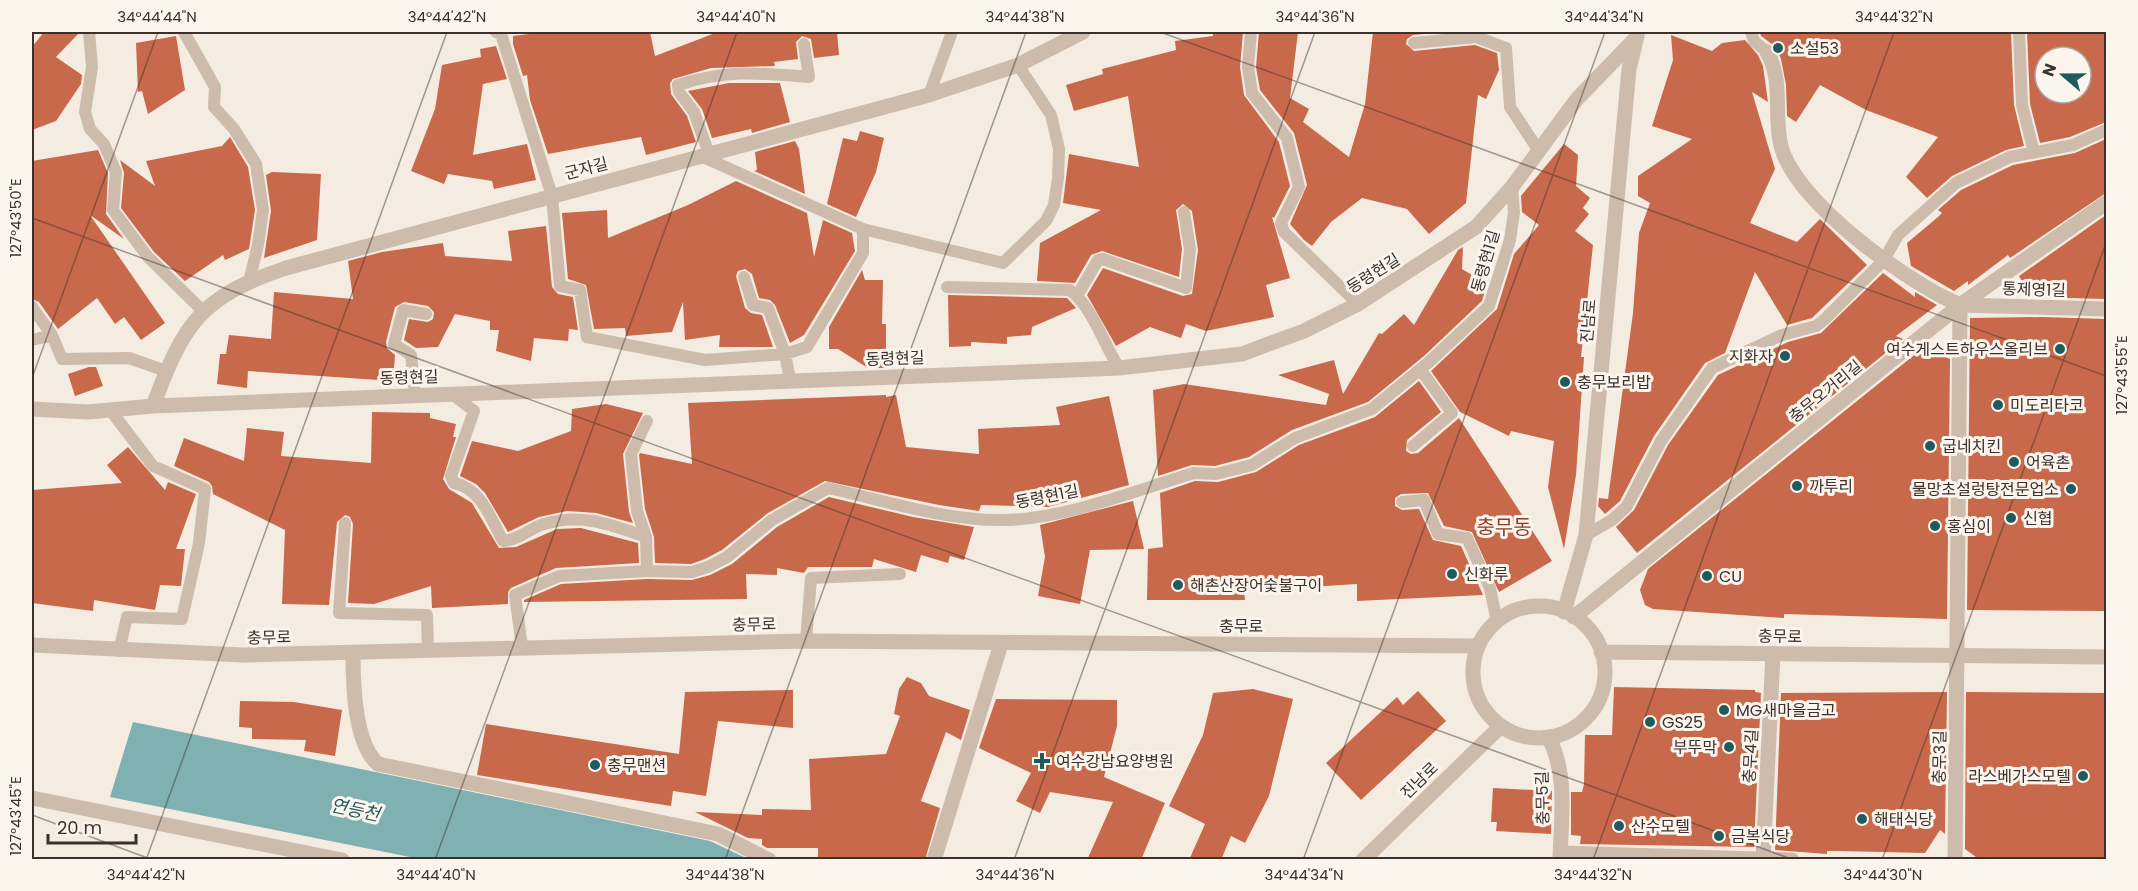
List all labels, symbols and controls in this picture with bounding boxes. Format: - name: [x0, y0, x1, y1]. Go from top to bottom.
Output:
- text: 34°44'44"N: [117, 6, 197, 27]
- text: 34°44'42"N: [408, 6, 486, 27]
- text: 34°44'40"N: [696, 6, 776, 27]
- text: 34°44'38"N: [986, 6, 1064, 27]
- text: 34°44'36"N: [1276, 6, 1354, 27]
- text: 34°44'34"N: [1565, 6, 1643, 27]
- text: 34°44'32"N: [1855, 6, 1933, 27]
- place label: 소설53: [1790, 37, 1839, 60]
- marker: 소설53: [1771, 41, 1785, 55]
- north arrow: [2033, 45, 2093, 105]
- text: N: [2037, 60, 2062, 80]
- street label: 군자길: [562, 152, 610, 185]
- text: 127°43'50"E: [5, 178, 26, 258]
- street label: 동령현1길: [1466, 227, 1505, 295]
- street label: 동령현길: [1342, 248, 1404, 299]
- street label: 통제영1길: [2002, 277, 2066, 302]
- street label: 진남로: [1575, 298, 1602, 344]
- text: 127°43'55"E: [2111, 335, 2132, 415]
- place label: 여수게스트하우스올리브: [1886, 338, 2048, 361]
- marker: 여수게스트하우스올리브: [2053, 342, 2067, 356]
- place label: 지화자: [1729, 345, 1773, 368]
- street label: 동령현길: [865, 346, 925, 371]
- marker: 지화자: [1778, 349, 1792, 363]
- street label: 충무오거리길: [1784, 355, 1867, 428]
- street label: 동령현길: [379, 365, 439, 390]
- place label: 충무보리밥: [1577, 371, 1651, 394]
- marker: 충무보리밥: [1558, 375, 1572, 389]
- place label: 미도리타코: [2010, 394, 2084, 417]
- marker: 미도리타코: [1991, 398, 2005, 412]
- place label: 굽네치킨: [1942, 435, 2001, 458]
- marker: 굽네치킨: [1923, 439, 1937, 453]
- place label: 어육촌: [2026, 451, 2070, 474]
- marker: 어육촌: [2007, 455, 2021, 469]
- place label: 까투리: [1809, 475, 1853, 498]
- place label: 물망초설렁탕전문업소: [1912, 478, 2059, 501]
- street label: 동령현1길: [1013, 479, 1081, 514]
- marker: 까투리: [1790, 479, 1804, 493]
- marker: 물망초설렁탕전문업소: [2064, 482, 2078, 496]
- place label: 신협: [2023, 507, 2052, 530]
- marker: 신협: [2004, 511, 2018, 525]
- district label: 충무동: [1476, 513, 1532, 541]
- place label: 홍심이: [1947, 515, 1991, 538]
- marker: 홍심이: [1928, 519, 1942, 533]
- place label: 신화루: [1464, 563, 1508, 586]
- place label: CU: [1719, 565, 1742, 588]
- marker: 신화루: [1445, 567, 1459, 581]
- marker: CU: [1700, 569, 1714, 583]
- place label: 해촌산장어숯불구이: [1190, 574, 1322, 597]
- marker: 해촌산장어숯불구이: [1171, 578, 1185, 592]
- street label: 충무로: [732, 613, 777, 636]
- street label: 충무로: [1219, 615, 1263, 638]
- street label: 충무로: [1758, 625, 1803, 648]
- street label: 충무로: [247, 626, 292, 649]
- place label: MG새마을금고: [1736, 699, 1836, 722]
- marker: MG새마을금고: [1717, 703, 1731, 717]
- place label: GS25: [1662, 711, 1703, 734]
- marker: GS25: [1643, 715, 1657, 729]
- street label: 충무4길: [1738, 728, 1763, 784]
- street label: 충무3길: [1928, 730, 1951, 784]
- place label: 부뚜막: [1673, 736, 1717, 759]
- marker: 부뚜막: [1722, 740, 1736, 754]
- place label: 여수강남요양병원: [1056, 750, 1174, 773]
- marker: 여수강남요양병원: [1033, 752, 1051, 770]
- place label: 충무맨션: [607, 754, 666, 777]
- street label: 진남로: [1395, 757, 1443, 804]
- marker: 충무맨션: [588, 758, 602, 772]
- place label: 라스베가스모텔: [1968, 765, 2071, 788]
- marker: 라스베가스모텔: [2076, 769, 2090, 783]
- street label: 충무5길: [1531, 771, 1554, 825]
- text: 127°43'45"E: [5, 776, 26, 856]
- water label: 연등천: [328, 792, 384, 827]
- scale bar: [48, 807, 136, 845]
- place label: 해태식당: [1874, 808, 1933, 831]
- marker: 해태식당: [1855, 812, 1869, 826]
- text: 20 m: [57, 815, 102, 840]
- place label: 산수모텔: [1631, 815, 1690, 838]
- marker: 산수모텔: [1612, 819, 1626, 833]
- place label: 금복식당: [1731, 825, 1790, 848]
- marker: 금복식당: [1712, 829, 1726, 843]
- text: 34°44'42"N: [107, 864, 185, 885]
- text: 34°44'40"N: [396, 864, 476, 885]
- text: 34°44'38"N: [686, 864, 764, 885]
- text: 34°44'36"N: [976, 864, 1054, 885]
- text: 34°44'34"N: [1265, 864, 1343, 885]
- text: 34°44'32"N: [1554, 864, 1632, 885]
- text: 34°44'30"N: [1844, 864, 1922, 885]

